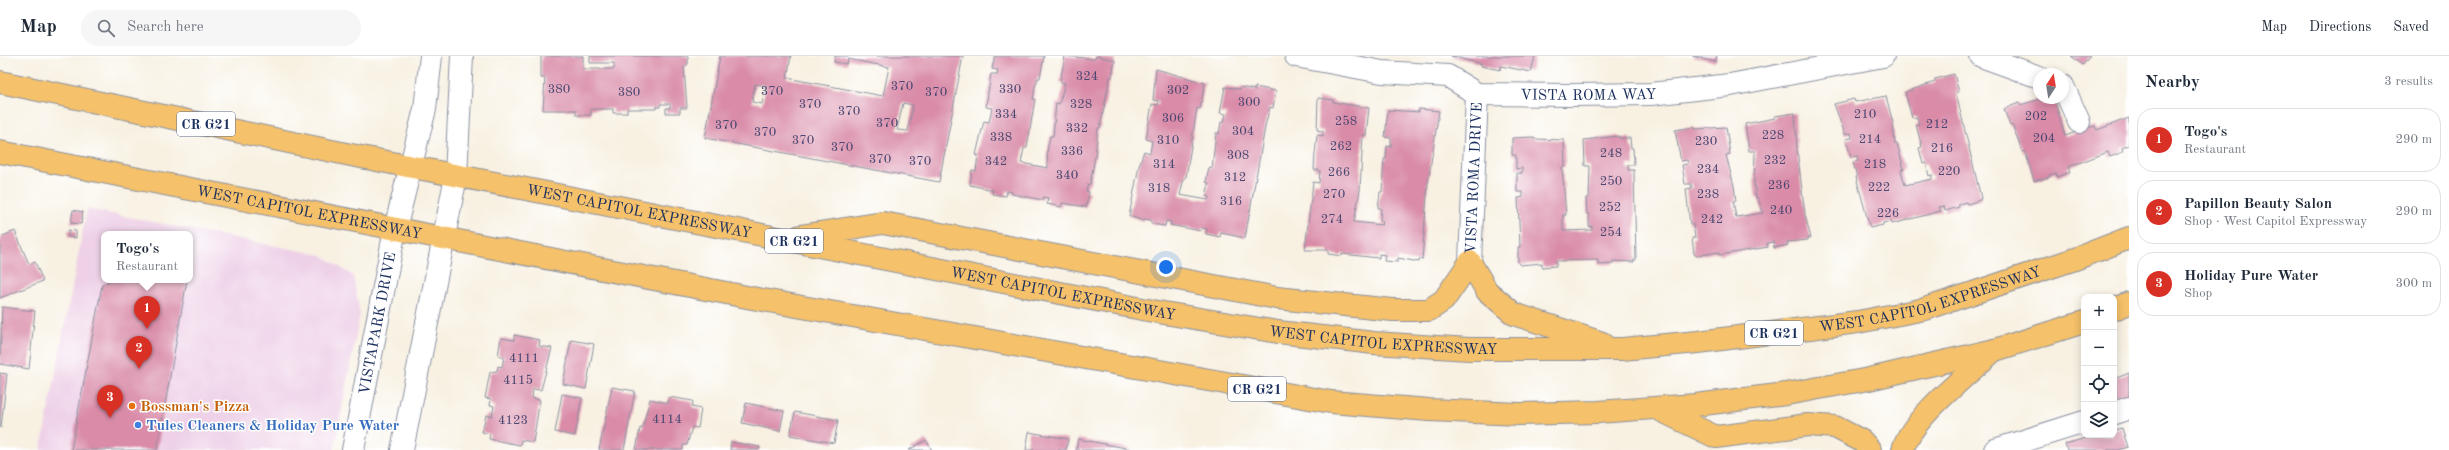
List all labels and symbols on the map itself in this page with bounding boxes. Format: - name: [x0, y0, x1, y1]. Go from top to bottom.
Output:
- north arrow: [2033, 68, 2069, 104]
- house number: 324: [1076, 70, 1098, 83]
- house number: 370: [891, 80, 913, 93]
- house number: 380: [548, 83, 570, 96]
- house number: 330: [999, 83, 1021, 96]
- house number: 302: [1167, 84, 1189, 97]
- house number: 370: [761, 85, 783, 98]
- house number: 380: [618, 86, 640, 99]
- house number: 370: [925, 86, 947, 99]
- street label: VISTA ROMA WAY: [1520, 88, 1656, 104]
- house number: 300: [1238, 96, 1260, 109]
- house number: 370: [799, 98, 821, 111]
- house number: 328: [1070, 98, 1092, 111]
- street label: VISTA ROMA DRIVE: [1464, 102, 1486, 254]
- house number: 370: [838, 105, 860, 118]
- house number: 334: [995, 108, 1017, 121]
- house number: 210: [1854, 108, 1876, 121]
- house number: 202: [2025, 110, 2047, 123]
- road number: CR G21: [177, 112, 235, 136]
- house number: 306: [1162, 112, 1184, 125]
- house number: 258: [1335, 115, 1357, 128]
- house number: 370: [876, 117, 898, 130]
- house number: 212: [1926, 118, 1948, 131]
- house number: 370: [715, 119, 737, 132]
- house number: 332: [1066, 122, 1088, 135]
- house number: 304: [1232, 125, 1254, 138]
- house number: 370: [754, 126, 776, 139]
- house number: 228: [1762, 129, 1784, 142]
- house number: 338: [990, 131, 1012, 144]
- house number: 204: [2033, 132, 2055, 145]
- house number: 214: [1859, 133, 1881, 146]
- house number: 370: [792, 134, 814, 147]
- house number: 310: [1157, 134, 1179, 147]
- house number: 230: [1695, 135, 1717, 148]
- house number: 262: [1330, 140, 1352, 153]
- house number: 370: [831, 141, 853, 154]
- house number: 216: [1931, 142, 1953, 155]
- house number: 336: [1061, 145, 1083, 158]
- house number: 248: [1600, 147, 1622, 160]
- house number: 308: [1227, 149, 1249, 162]
- house number: 370: [869, 153, 891, 166]
- house number: 232: [1764, 154, 1786, 167]
- house number: 370: [909, 155, 931, 168]
- house number: 342: [985, 155, 1007, 168]
- house number: 314: [1153, 158, 1175, 171]
- house number: 218: [1864, 158, 1886, 171]
- house number: 234: [1697, 163, 1719, 176]
- house number: 220: [1938, 165, 1960, 178]
- house number: 266: [1328, 166, 1350, 179]
- house number: 340: [1056, 169, 1078, 182]
- house number: 312: [1224, 171, 1246, 184]
- house number: 250: [1600, 175, 1622, 188]
- house number: 236: [1768, 179, 1790, 192]
- house number: 222: [1868, 181, 1890, 194]
- house number: 318: [1148, 182, 1170, 195]
- street label: WEST CAPITOL EXPRESSWAY: [525, 183, 753, 242]
- street label: WEST CAPITOL EXPRESSWAY: [195, 184, 423, 243]
- house number: 270: [1323, 188, 1345, 201]
- house number: 238: [1697, 188, 1719, 201]
- house number: 316: [1220, 195, 1242, 208]
- house number: 252: [1599, 201, 1621, 214]
- house number: 240: [1770, 204, 1792, 217]
- house number: 226: [1877, 207, 1899, 220]
- house number: 274: [1321, 213, 1343, 226]
- house number: 242: [1701, 213, 1723, 226]
- house number: 254: [1600, 226, 1622, 239]
- road number: CR G21: [765, 229, 823, 253]
- street label: VISTAPARK DRIVE: [358, 251, 399, 396]
- your location: [1156, 257, 1176, 277]
- street label: WEST CAPITOL EXPRESSWAY: [1818, 265, 2043, 336]
- street label: WEST CAPITOL EXPRESSWAY: [949, 266, 1177, 324]
- pin: 1: [134, 296, 160, 329]
- road number: CR G21: [1745, 321, 1803, 345]
- street label: WEST CAPITOL EXPRESSWAY: [1268, 325, 1497, 358]
- pin: 2: [126, 336, 152, 369]
- house number: 4111: [509, 352, 539, 365]
- house number: 4115: [503, 374, 533, 387]
- road number: CR G21: [1228, 377, 1286, 401]
- pin: 3: [97, 385, 123, 418]
- place label: Bossman's Pizza: [140, 400, 250, 415]
- marker: Bossman's Pizza: [127, 401, 137, 411]
- house number: 4114: [652, 413, 682, 426]
- house number: 4123: [498, 414, 528, 427]
- place label: Tules Cleaners & Holiday Pure Water: [146, 419, 400, 434]
- marker: Tules Cleaners & Holiday Pure Water: [133, 420, 143, 430]

